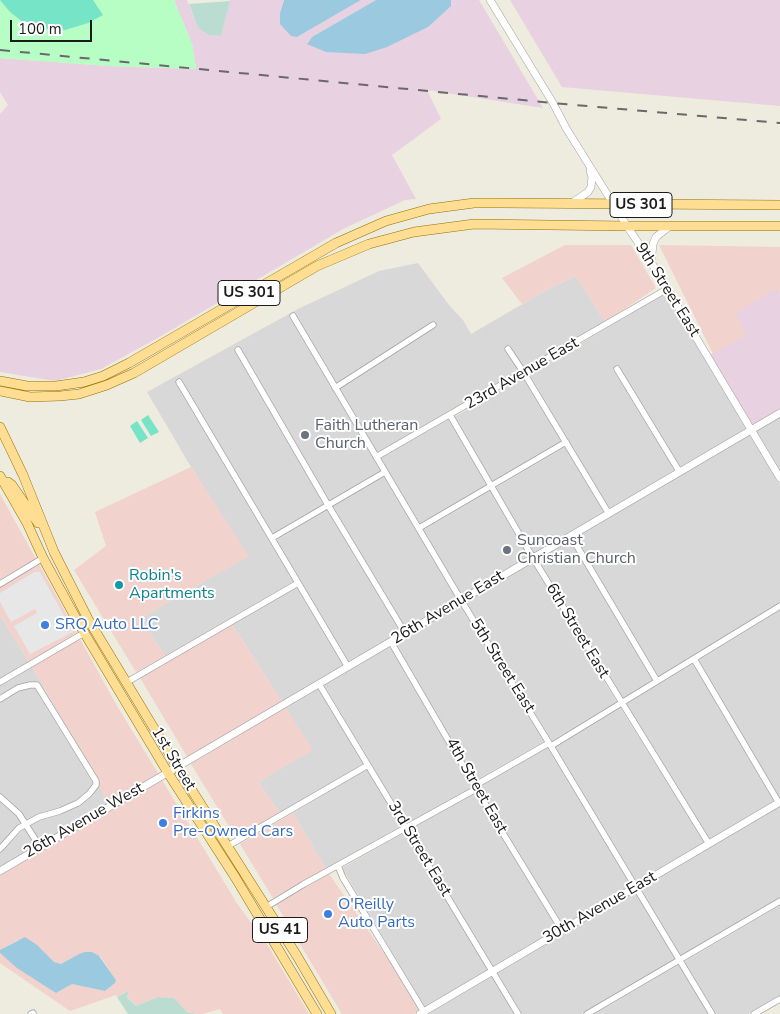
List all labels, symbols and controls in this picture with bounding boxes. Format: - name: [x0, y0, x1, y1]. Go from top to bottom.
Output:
- scale bar: [12, 10, 95, 42]
- text: 100 m: [18, 19, 62, 39]
- road number: US 301: [610, 192, 672, 218]
- street label: 9th Street East: [630, 240, 704, 340]
- road number: US 301: [218, 280, 280, 306]
- street label: 23rd Avenue East: [462, 334, 582, 414]
- place label: Faith Lutheran Church: [315, 416, 418, 454]
- marker: Faith Lutheran Church: [299, 429, 311, 441]
- place label: Suncoast Christian Church: [517, 531, 636, 569]
- marker: Suncoast Christian Church: [501, 544, 513, 556]
- place label: Robin's Apartments: [129, 566, 215, 604]
- street label: 26th Avenue East: [388, 567, 508, 649]
- marker: Robin's Apartments: [113, 579, 125, 591]
- street label: 6th Street East: [541, 580, 613, 682]
- place label: SRQ Auto LLC: [55, 615, 159, 635]
- street label: 5th Street East: [465, 616, 539, 716]
- marker: SRQ Auto LLC: [39, 619, 51, 631]
- street label: 1st Street: [147, 724, 199, 794]
- street label: 4th Street East: [441, 735, 511, 837]
- street label: 26th Avenue West: [21, 779, 147, 863]
- street label: 3rd Street East: [383, 798, 455, 900]
- place label: Firkins Pre-Owned Cars: [173, 804, 293, 842]
- marker: Firkins Pre-Owned Cars: [157, 817, 169, 829]
- street label: 30th Avenue East: [540, 868, 660, 948]
- place label: O'Reilly Auto Parts: [338, 895, 415, 933]
- marker: O'Reilly Auto Parts: [322, 908, 334, 920]
- road number: US 41: [252, 918, 308, 942]

